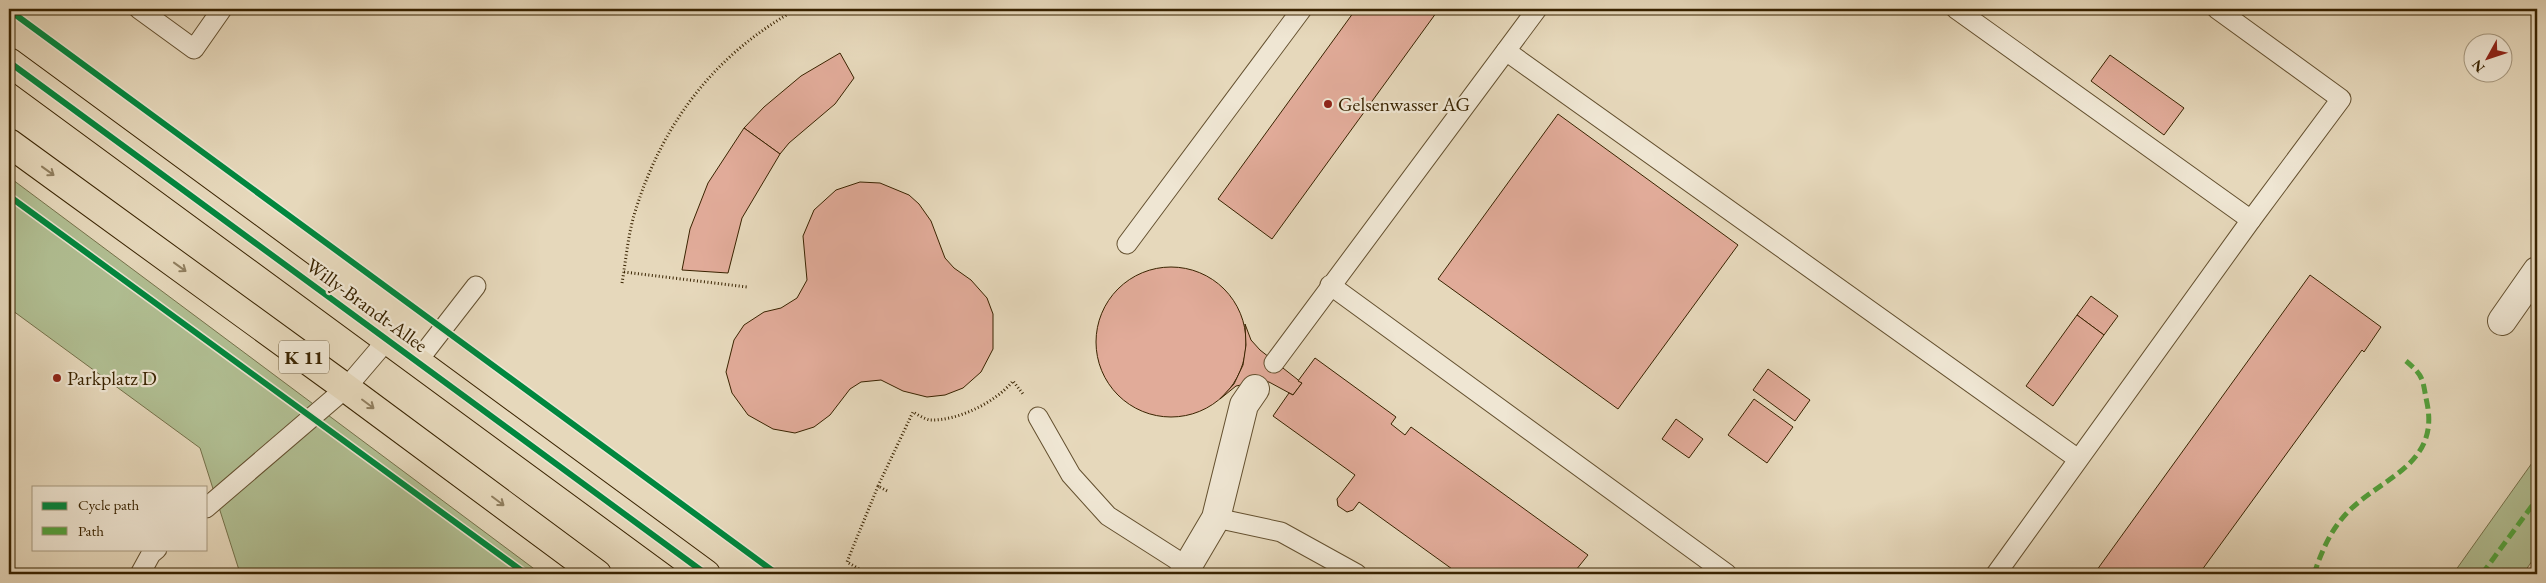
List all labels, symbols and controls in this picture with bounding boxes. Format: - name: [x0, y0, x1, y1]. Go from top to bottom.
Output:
- north arrow: [2464, 32, 2514, 82]
- text: N: [2467, 56, 2489, 76]
- place label: Gelsenwasser AG: [1338, 91, 1470, 117]
- marker: Gelsenwasser AG: [1322, 98, 1334, 110]
- one-way arrow: [41, 166, 55, 176]
- street label: Willy-Brandt-Allee: [301, 252, 433, 358]
- one-way arrow: [173, 262, 187, 272]
- road number: K 11: [279, 341, 329, 374]
- place label: Parkplatz D: [67, 365, 157, 391]
- marker: Parkplatz D: [51, 372, 63, 384]
- one-way arrow: [361, 398, 374, 409]
- legend: [32, 486, 208, 550]
- text: Cycle path: [78, 495, 140, 514]
- one-way arrow: [491, 496, 505, 506]
- text: Path: [78, 521, 104, 540]

